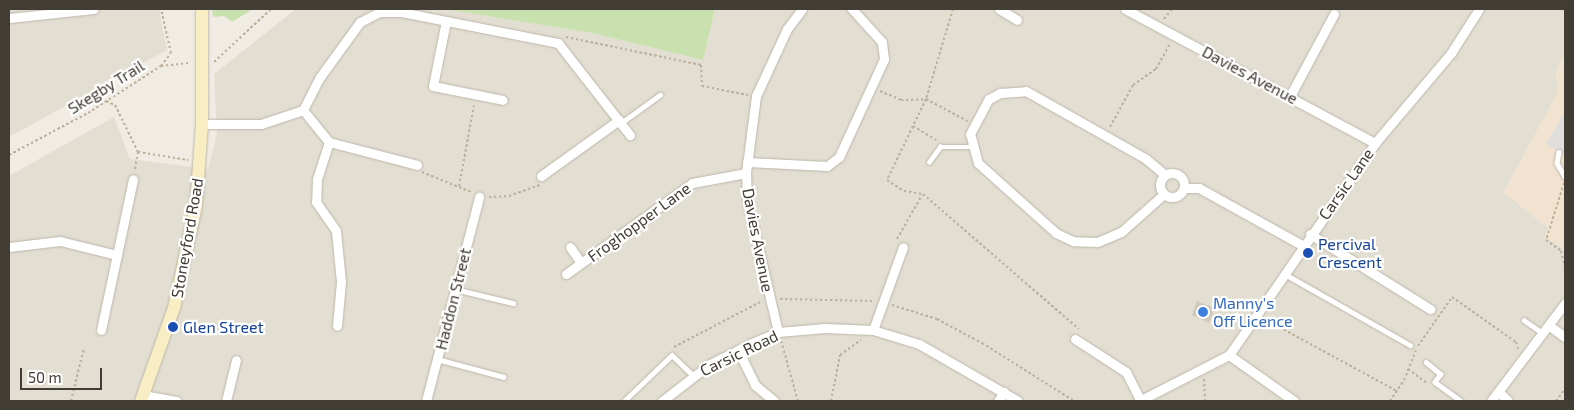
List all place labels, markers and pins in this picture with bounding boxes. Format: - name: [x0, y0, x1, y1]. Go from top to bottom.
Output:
- place label: Percival Crescent: [1318, 234, 1382, 272]
- marker: Percival Crescent: [1302, 247, 1314, 259]
- place label: Manny's Off Licence: [1213, 293, 1293, 331]
- marker: Manny's Off Licence: [1197, 306, 1209, 318]
- place label: Glen Street: [183, 317, 264, 337]
- marker: Glen Street: [167, 321, 179, 333]

